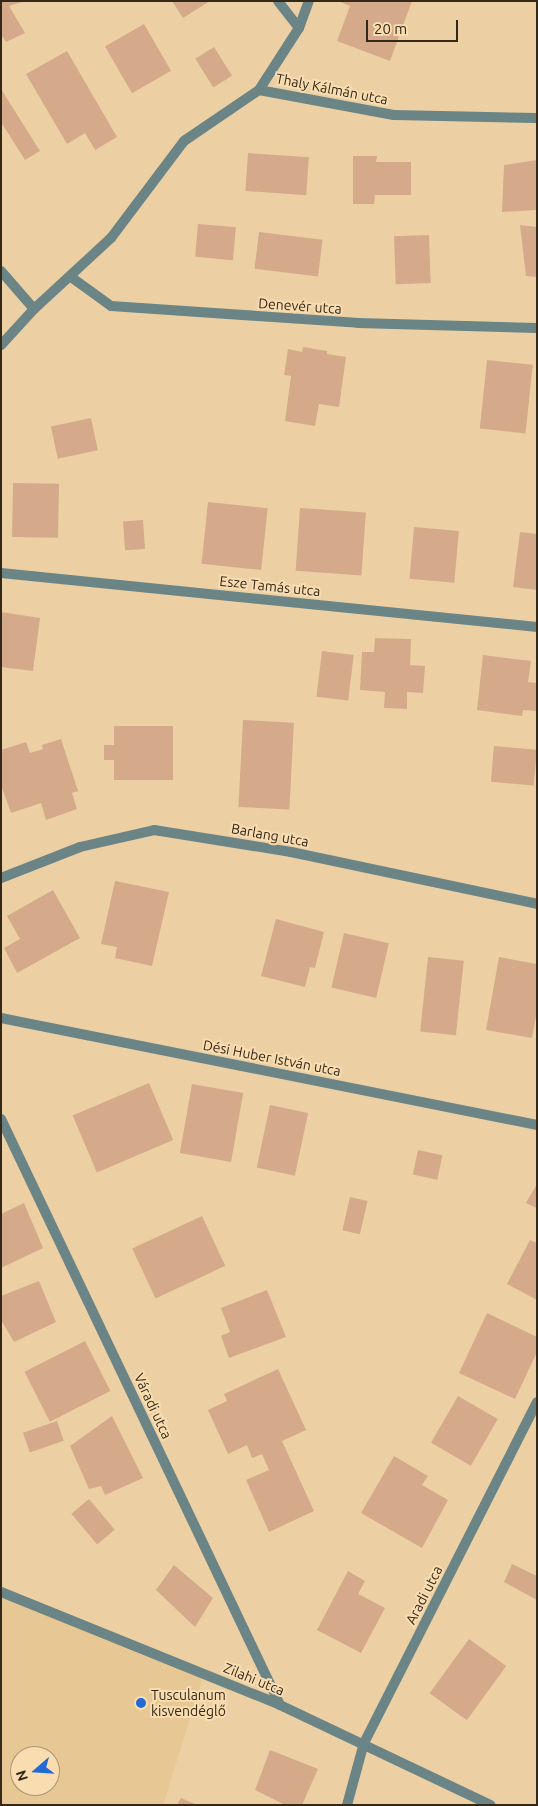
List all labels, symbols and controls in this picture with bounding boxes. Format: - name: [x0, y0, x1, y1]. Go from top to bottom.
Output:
- scale bar: [368, 10, 460, 42]
- text: 20 m: [374, 20, 407, 37]
- street label: Thaly Kálmán utca: [275, 70, 389, 108]
- street label: Denevér utca: [258, 295, 342, 317]
- street label: Esze Tamás utca: [219, 572, 321, 600]
- street label: Barlang utca: [230, 820, 310, 850]
- street label: Dési Huber István utca: [202, 1036, 342, 1080]
- street label: Váradi utca: [131, 1371, 175, 1441]
- street label: Aradi utca: [402, 1563, 446, 1627]
- street label: Zilahi utca: [221, 1659, 287, 1699]
- place label: Tusculanum kisvendéglő: [151, 1687, 226, 1720]
- marker: Tusculanum kisvendéglő: [135, 1697, 147, 1709]
- north arrow: [10, 1746, 60, 1796]
- text: N: [12, 1768, 31, 1783]

